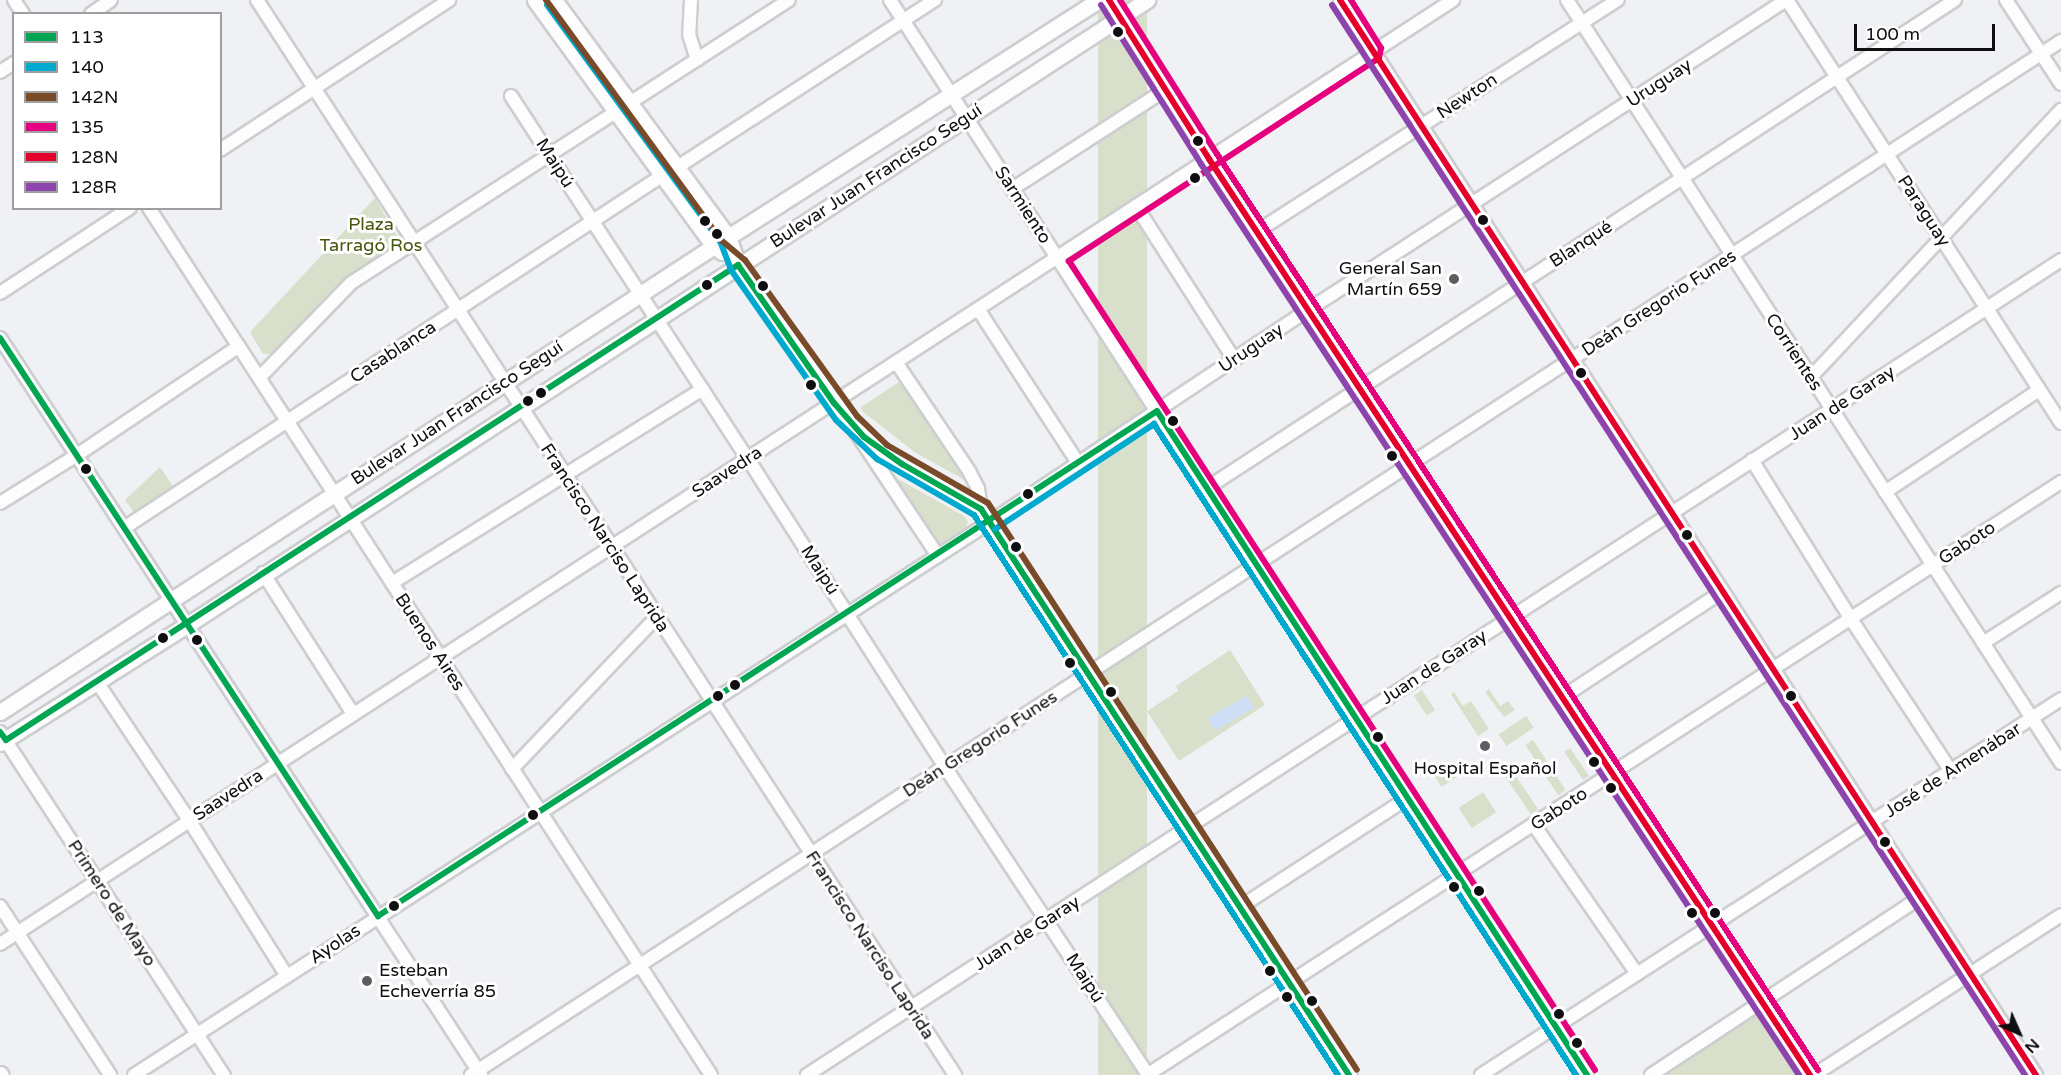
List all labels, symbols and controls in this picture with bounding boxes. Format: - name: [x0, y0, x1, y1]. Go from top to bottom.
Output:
- legend: [12, 12, 222, 210]
- scale bar: [1857, 12, 1998, 50]
- text: 100 m: [1865, 23, 1920, 45]
- text: 113: [70, 26, 104, 48]
- unlabelled marker: [1112, 26, 1124, 38]
- street label: Uruguay: [1622, 54, 1696, 112]
- text: 140: [70, 56, 104, 78]
- street label: Newton: [1433, 69, 1501, 123]
- text: 142N: [70, 86, 118, 108]
- street label: Bulevar Juan Francisco Seguí: [766, 99, 986, 253]
- text: 135: [70, 116, 104, 138]
- street label: Maipú: [531, 134, 579, 192]
- unlabelled marker: [1192, 135, 1204, 147]
- text: 128N: [70, 146, 118, 168]
- street label: Sarmiento: [990, 162, 1056, 248]
- street label: Paraguay: [1893, 171, 1955, 251]
- unlabelled marker: [1189, 172, 1201, 184]
- text: 128R: [70, 176, 117, 198]
- park label: Plaza Tarragó Ros: [320, 214, 422, 256]
- unlabelled marker: [1477, 214, 1489, 226]
- unlabelled marker: [699, 215, 711, 227]
- street label: Blanqué: [1546, 216, 1616, 272]
- unlabelled marker: [711, 228, 723, 240]
- street label: Deán Gregorio Funes: [1578, 245, 1740, 361]
- place label: General San Martín 659: [1339, 258, 1442, 300]
- marker: General San Martín 659: [1447, 272, 1461, 286]
- unlabelled marker: [701, 279, 713, 291]
- unlabelled marker: [757, 280, 769, 292]
- street label: Corrientes: [1761, 309, 1827, 395]
- street label: Casablanca: [346, 316, 440, 388]
- street label: Uruguay: [1215, 319, 1287, 377]
- street label: Bulevar Juan Francisco Seguí: [347, 336, 567, 490]
- street label: Juan de Garay: [1785, 361, 1899, 445]
- unlabelled marker: [1575, 367, 1587, 379]
- unlabelled marker: [805, 379, 817, 391]
- unlabelled marker: [535, 387, 547, 399]
- unlabelled marker: [522, 395, 534, 407]
- unlabelled marker: [1167, 415, 1179, 427]
- street label: Francisco Narciso Laprida: [536, 440, 674, 636]
- street label: Saavedra: [688, 441, 766, 503]
- unlabelled marker: [1386, 450, 1398, 462]
- unlabelled marker: [80, 463, 92, 475]
- unlabelled marker: [1022, 488, 1034, 500]
- street label: Gaboto: [1934, 517, 2000, 569]
- unlabelled marker: [1681, 529, 1693, 541]
- street label: Maipú: [796, 541, 844, 599]
- unlabelled marker: [1010, 541, 1022, 553]
- street label: Buenos Aires: [390, 589, 470, 695]
- street label: Juan de Garay: [1377, 625, 1491, 709]
- unlabelled marker: [157, 632, 169, 644]
- unlabelled marker: [191, 634, 203, 646]
- unlabelled marker: [1064, 657, 1076, 669]
- unlabelled marker: [729, 679, 741, 691]
- street label: Deán Gregorio Funes: [899, 686, 1061, 802]
- unlabelled marker: [1105, 686, 1117, 698]
- unlabelled marker: [712, 690, 724, 702]
- unlabelled marker: [1785, 690, 1797, 702]
- street label: José de Amenábar: [1881, 718, 2025, 822]
- unlabelled marker: [1372, 731, 1384, 743]
- marker: Hospital Español: [1476, 737, 1494, 755]
- unlabelled marker: [1588, 756, 1600, 768]
- place label: Hospital Español: [1414, 757, 1556, 779]
- street label: Saavedra: [189, 764, 267, 826]
- unlabelled marker: [1605, 782, 1617, 794]
- street label: Gaboto: [1526, 783, 1592, 835]
- unlabelled marker: [527, 809, 539, 821]
- street label: Primero de Mayo: [63, 836, 161, 970]
- unlabelled marker: [1879, 836, 1891, 848]
- street label: Francisco Narciso Laprida: [801, 847, 939, 1043]
- unlabelled marker: [1448, 881, 1460, 893]
- unlabelled marker: [1473, 885, 1485, 897]
- street label: Juan de Garay: [970, 891, 1084, 975]
- unlabelled marker: [388, 900, 400, 912]
- unlabelled marker: [1686, 907, 1698, 919]
- unlabelled marker: [1709, 907, 1721, 919]
- street label: Ayolas: [305, 920, 365, 968]
- street label: Maipú: [1061, 949, 1109, 1007]
- place label: Esteban Echeverría 85: [379, 960, 496, 1002]
- unlabelled marker: [1264, 965, 1276, 977]
- marker: Esteban Echeverría 85: [360, 974, 374, 988]
- unlabelled marker: [1281, 991, 1293, 1003]
- unlabelled marker: [1306, 995, 1318, 1007]
- north arrow: [1989, 1003, 2049, 1063]
- unlabelled marker: [1553, 1008, 1565, 1020]
- text: N: [2020, 1034, 2043, 1057]
- unlabelled marker: [1571, 1037, 1583, 1049]

